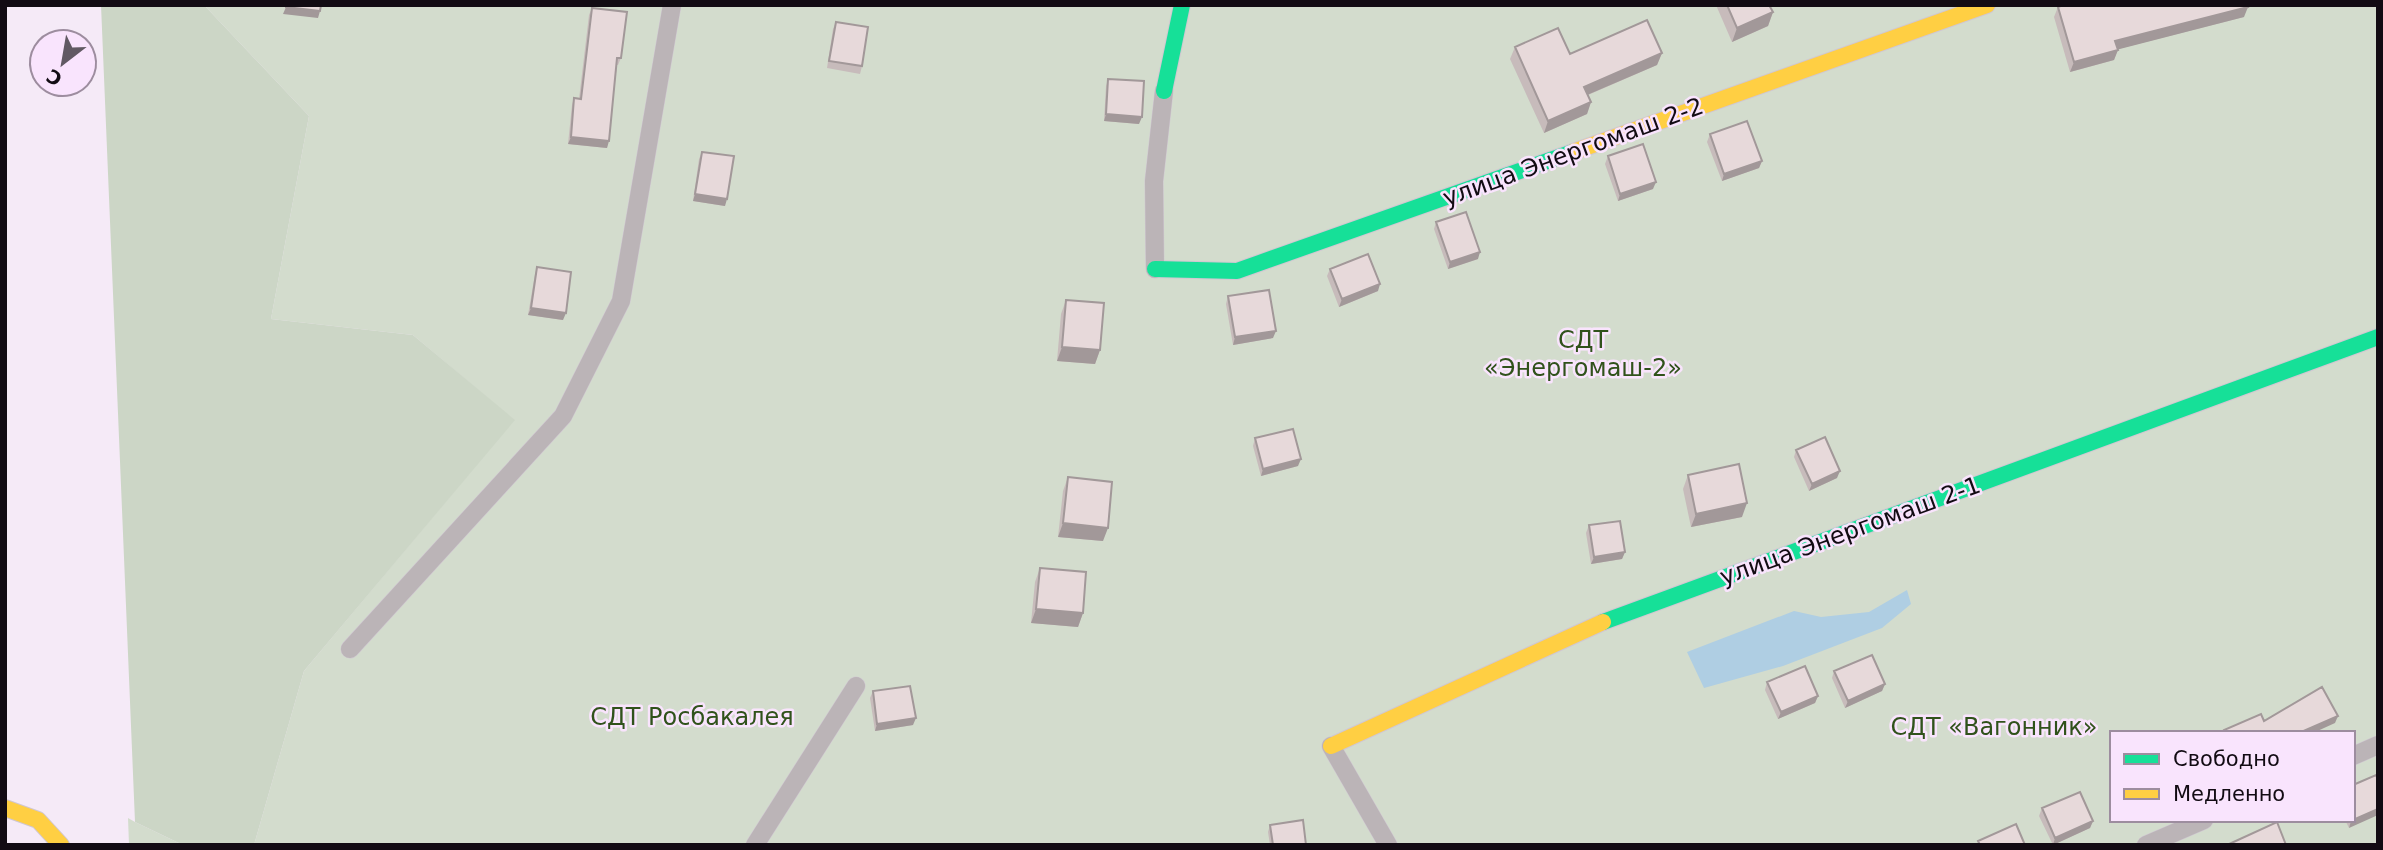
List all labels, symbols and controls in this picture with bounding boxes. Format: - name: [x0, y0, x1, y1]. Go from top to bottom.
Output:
- north arrow: [28, 28, 98, 98]
- text: С: [43, 65, 66, 91]
- street label: улица Энергомаш 2-2: [1439, 92, 1707, 212]
- park label: СДТ «Энергомаш-2»: [1484, 326, 1682, 382]
- street label: улица Энергомаш 2-1: [1716, 471, 1984, 591]
- park label: СДТ Росбакалея: [590, 703, 794, 731]
- park label: СДТ «Вагонник»: [1890, 713, 2098, 741]
- legend: [2110, 731, 2355, 822]
- text: Свободно: [2173, 747, 2280, 771]
- text: Медленно: [2173, 782, 2285, 806]

